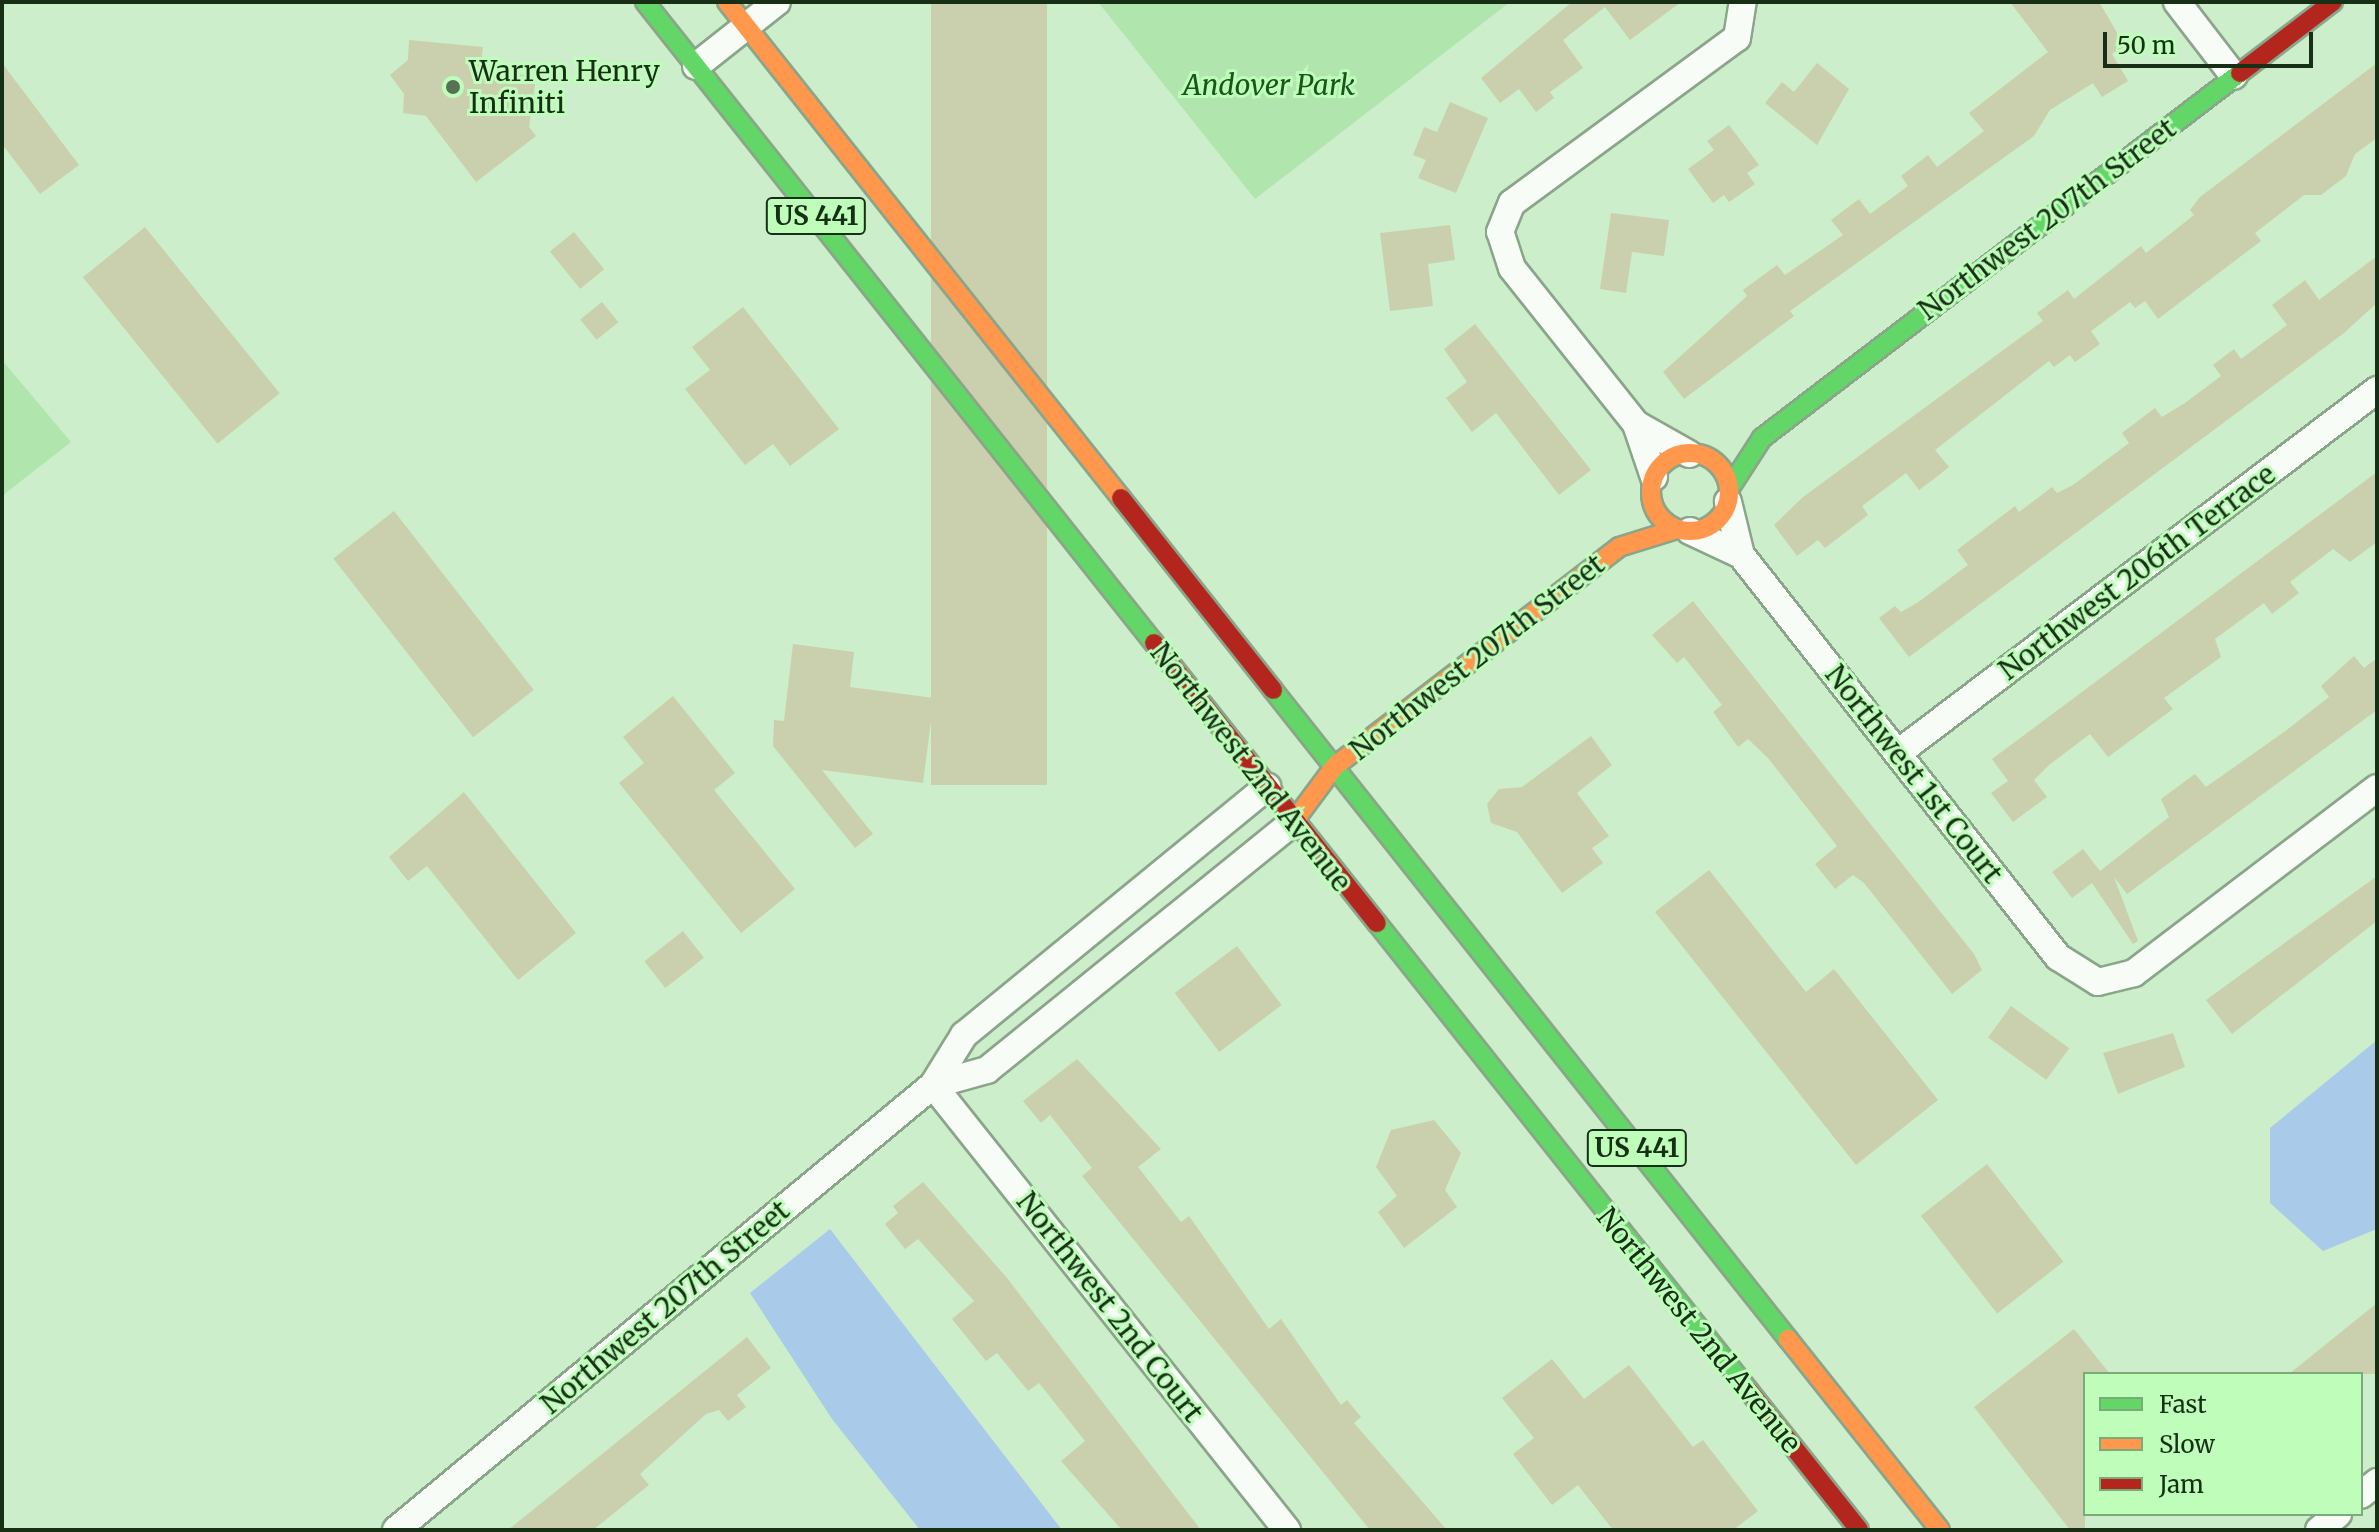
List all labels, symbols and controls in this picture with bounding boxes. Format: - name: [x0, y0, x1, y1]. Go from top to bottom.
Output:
- scale bar: [2107, 16, 2317, 66]
- text: 50 m: [2117, 30, 2176, 61]
- place label: Warren Henry Infiniti: [469, 54, 660, 120]
- park label: Andover Park: [1183, 68, 1355, 102]
- marker: Warren Henry Infiniti: [444, 78, 462, 96]
- street label: Northwest 207th Street: [1912, 111, 2182, 327]
- road number: US 441: [764, 194, 868, 238]
- street label: Northwest 206th Terrace: [1992, 457, 2282, 687]
- street label: Northwest 207th Street: [1343, 547, 1611, 767]
- street label: Northwest 2nd Avenue: [1144, 636, 1358, 898]
- street label: Northwest 1st Court: [1818, 658, 2010, 890]
- road number: US 441: [1585, 1126, 1689, 1170]
- street label: Northwest 2nd Court: [1010, 1185, 1210, 1429]
- street label: Northwest 207th Street: [534, 1193, 796, 1421]
- street label: Northwest 2nd Avenue: [1590, 1201, 1808, 1459]
- legend: [2083, 1372, 2363, 1516]
- text: Fast: [2159, 1389, 2207, 1420]
- text: Slow: [2159, 1429, 2215, 1460]
- text: Jam: [2159, 1469, 2204, 1500]

